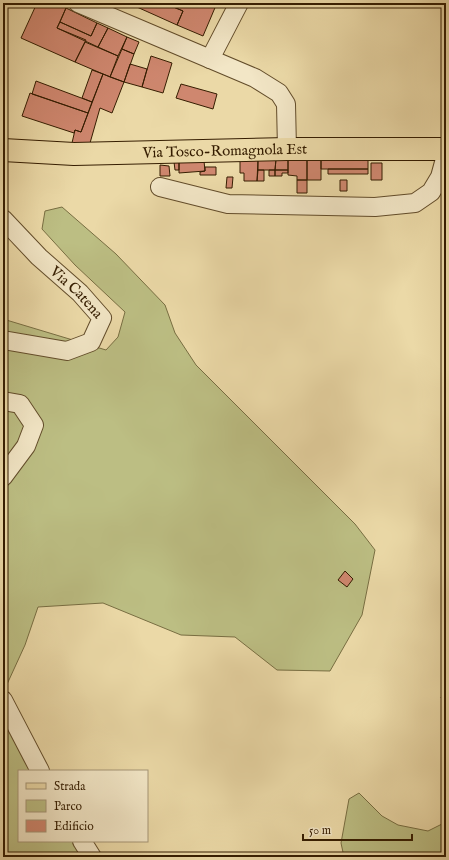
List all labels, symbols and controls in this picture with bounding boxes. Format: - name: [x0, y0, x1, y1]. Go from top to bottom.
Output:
- street label: Via Tosco-Romagnola Est: [141, 140, 307, 162]
- street label: Via Catena: [45, 261, 108, 323]
- legend: [18, 770, 148, 842]
- text: Strada: [54, 779, 86, 794]
- text: Parco: [54, 799, 83, 814]
- scale bar: [303, 816, 412, 842]
- text: Edificio: [54, 819, 94, 834]
- text: 50 m: [309, 823, 331, 838]

